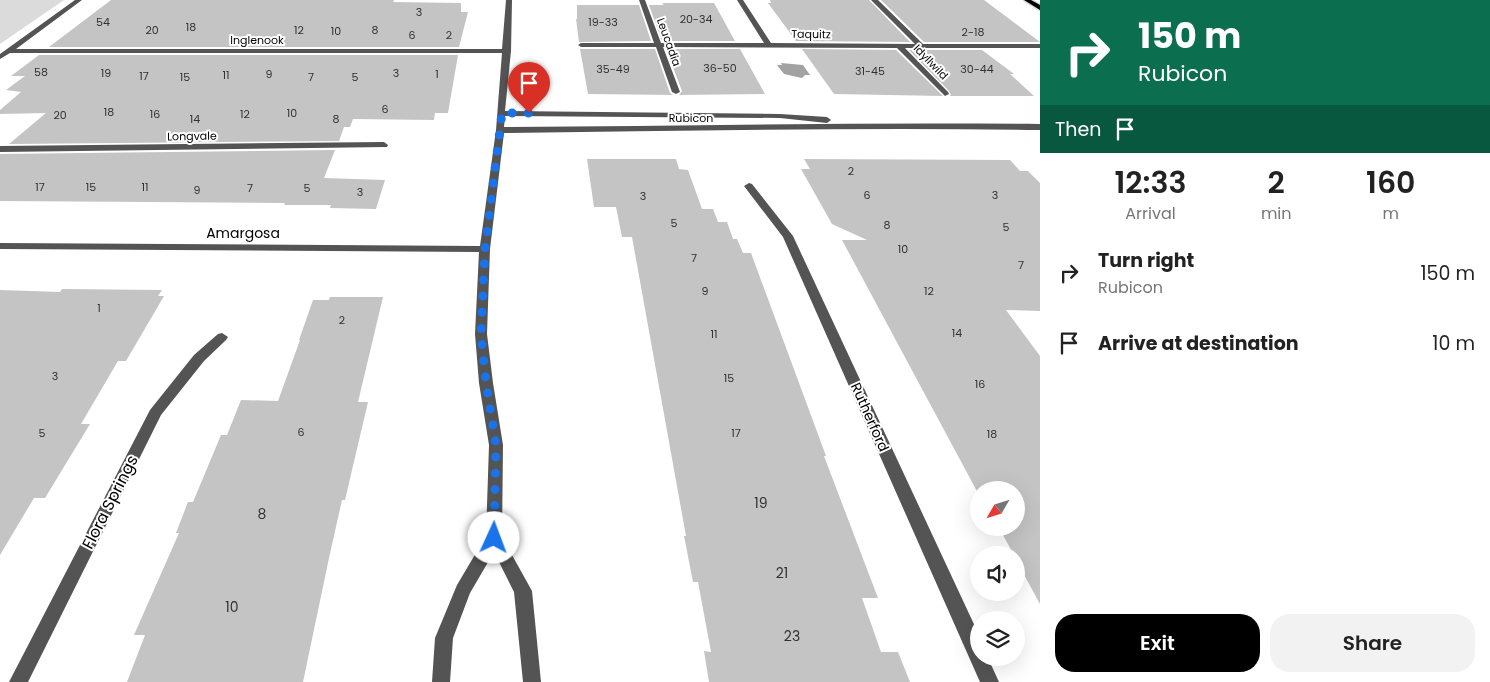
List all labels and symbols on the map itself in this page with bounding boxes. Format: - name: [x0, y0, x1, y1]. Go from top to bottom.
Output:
- house number: 3: [416, 4, 422, 20]
- house number: 20-34: [680, 11, 712, 27]
- house number: 54: [96, 14, 110, 30]
- house number: 19-33: [588, 14, 618, 30]
- street label: Leucadia: [653, 16, 685, 68]
- house number: 18: [186, 19, 196, 35]
- house number: 20: [145, 22, 159, 38]
- house number: 12: [294, 22, 304, 38]
- house number: 8: [372, 22, 379, 38]
- house number: 10: [331, 23, 341, 39]
- house number: 2-18: [962, 24, 984, 40]
- street label: Taquitz: [791, 26, 831, 42]
- house number: 6: [409, 27, 416, 43]
- house number: 2: [446, 27, 452, 43]
- street label: Inglenook: [230, 32, 284, 48]
- street label: Idyllwild: [910, 41, 952, 83]
- house number: 36-50: [703, 60, 737, 76]
- house number: 35-49: [596, 61, 630, 77]
- house number: 30-44: [960, 61, 994, 77]
- pin: [508, 62, 550, 113]
- house number: 31-45: [855, 63, 885, 79]
- house number: 58: [34, 64, 48, 80]
- house number: 19: [101, 65, 111, 81]
- house number: 3: [393, 65, 399, 81]
- house number: 9: [266, 66, 273, 82]
- house number: 1: [435, 66, 439, 82]
- house number: 11: [222, 67, 230, 83]
- house number: 17: [139, 68, 149, 84]
- house number: 15: [180, 69, 190, 85]
- house number: 7: [308, 69, 314, 85]
- house number: 5: [352, 69, 359, 85]
- house number: 6: [382, 101, 389, 117]
- house number: 18: [104, 104, 114, 120]
- house number: 10: [287, 105, 297, 121]
- house number: 16: [150, 106, 160, 122]
- house number: 12: [240, 106, 250, 122]
- house number: 20: [53, 107, 67, 123]
- street label: Rubicon: [669, 110, 713, 126]
- house number: 14: [190, 111, 200, 127]
- house number: 8: [333, 111, 340, 127]
- street label: Longvale: [167, 128, 217, 144]
- house number: 2: [848, 163, 854, 179]
- house number: 17: [35, 179, 45, 195]
- house number: 15: [86, 179, 96, 195]
- house number: 11: [141, 179, 149, 195]
- house number: 7: [247, 180, 253, 196]
- house number: 5: [304, 180, 311, 196]
- house number: 9: [194, 182, 201, 198]
- house number: 3: [357, 184, 363, 200]
- house number: 6: [864, 187, 871, 203]
- house number: 3: [992, 187, 998, 203]
- house number: 3: [640, 188, 646, 204]
- house number: 5: [671, 215, 678, 231]
- house number: 8: [884, 217, 891, 233]
- house number: 5: [1003, 219, 1010, 235]
- street label: Amargosa: [206, 223, 280, 243]
- house number: 10: [898, 241, 908, 257]
- house number: 7: [691, 250, 697, 266]
- house number: 7: [1018, 257, 1024, 273]
- house number: 9: [702, 283, 709, 299]
- house number: 12: [924, 283, 934, 299]
- house number: 1: [97, 300, 101, 316]
- house number: 2: [339, 312, 345, 328]
- house number: 14: [952, 325, 962, 341]
- house number: 11: [710, 326, 718, 342]
- house number: 3: [52, 368, 58, 384]
- house number: 15: [724, 370, 734, 386]
- house number: 16: [975, 376, 985, 392]
- street label: Rutherford: [846, 379, 894, 455]
- house number: 6: [298, 424, 305, 440]
- house number: 5: [39, 425, 46, 441]
- house number: 17: [731, 425, 741, 441]
- house number: 18: [987, 426, 997, 442]
- street label: Flora Springs: [76, 451, 144, 553]
- north arrow: [970, 481, 1025, 536]
- house number: 19: [754, 493, 768, 513]
- house number: 8: [258, 504, 267, 524]
- position arrow: [467, 511, 519, 563]
- house number: 21: [776, 563, 788, 583]
- house number: 10: [225, 597, 239, 617]
- house number: 23: [784, 626, 800, 646]

